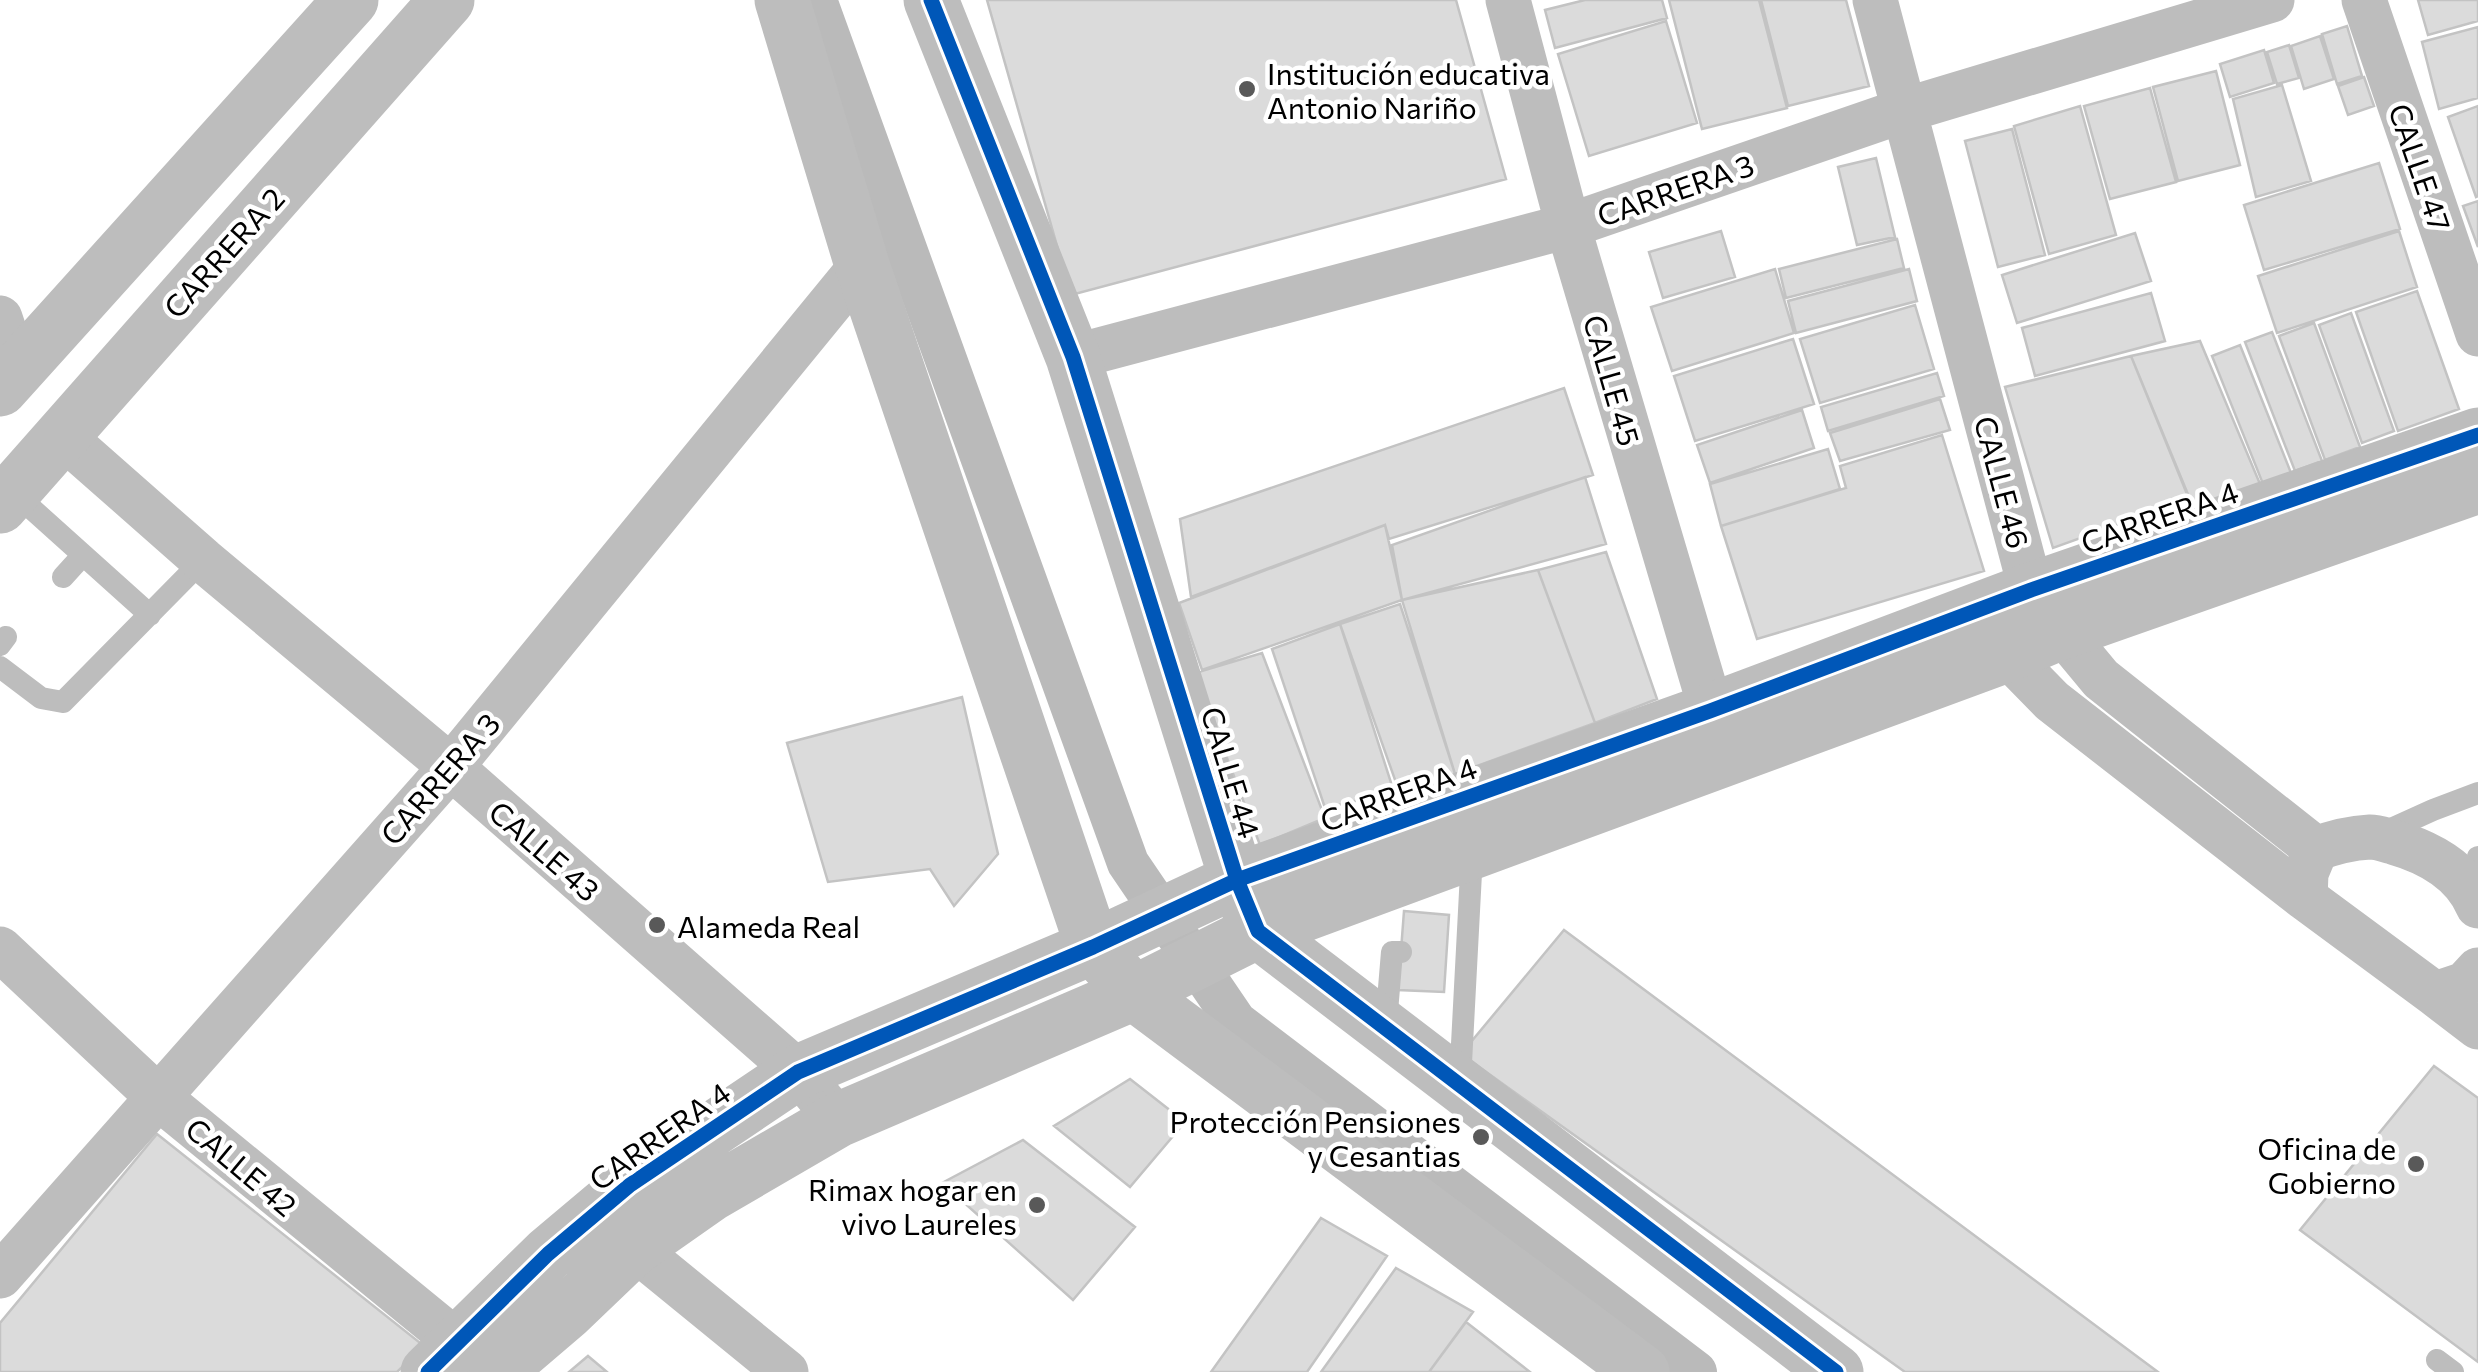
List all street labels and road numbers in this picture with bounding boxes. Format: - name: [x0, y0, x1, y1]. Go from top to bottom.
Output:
- street label: CALLE 47: [2382, 98, 2460, 236]
- street label: CARRERA 3: [1592, 145, 1758, 233]
- street label: CARRERA 2: [155, 179, 291, 325]
- street label: CALLE 45: [1577, 310, 1649, 450]
- street label: CALLE 46: [1968, 412, 2038, 552]
- street label: CARRERA 4: [2076, 472, 2242, 560]
- street label: CALLE 44: [1195, 702, 1269, 842]
- street label: CARRERA 3: [372, 704, 506, 852]
- street label: CARRERA 4: [1315, 748, 1481, 838]
- street label: CALLE 43: [482, 792, 608, 908]
- street label: CARRERA 4: [581, 1073, 737, 1197]
- street label: CALLE 42: [179, 1109, 305, 1223]

